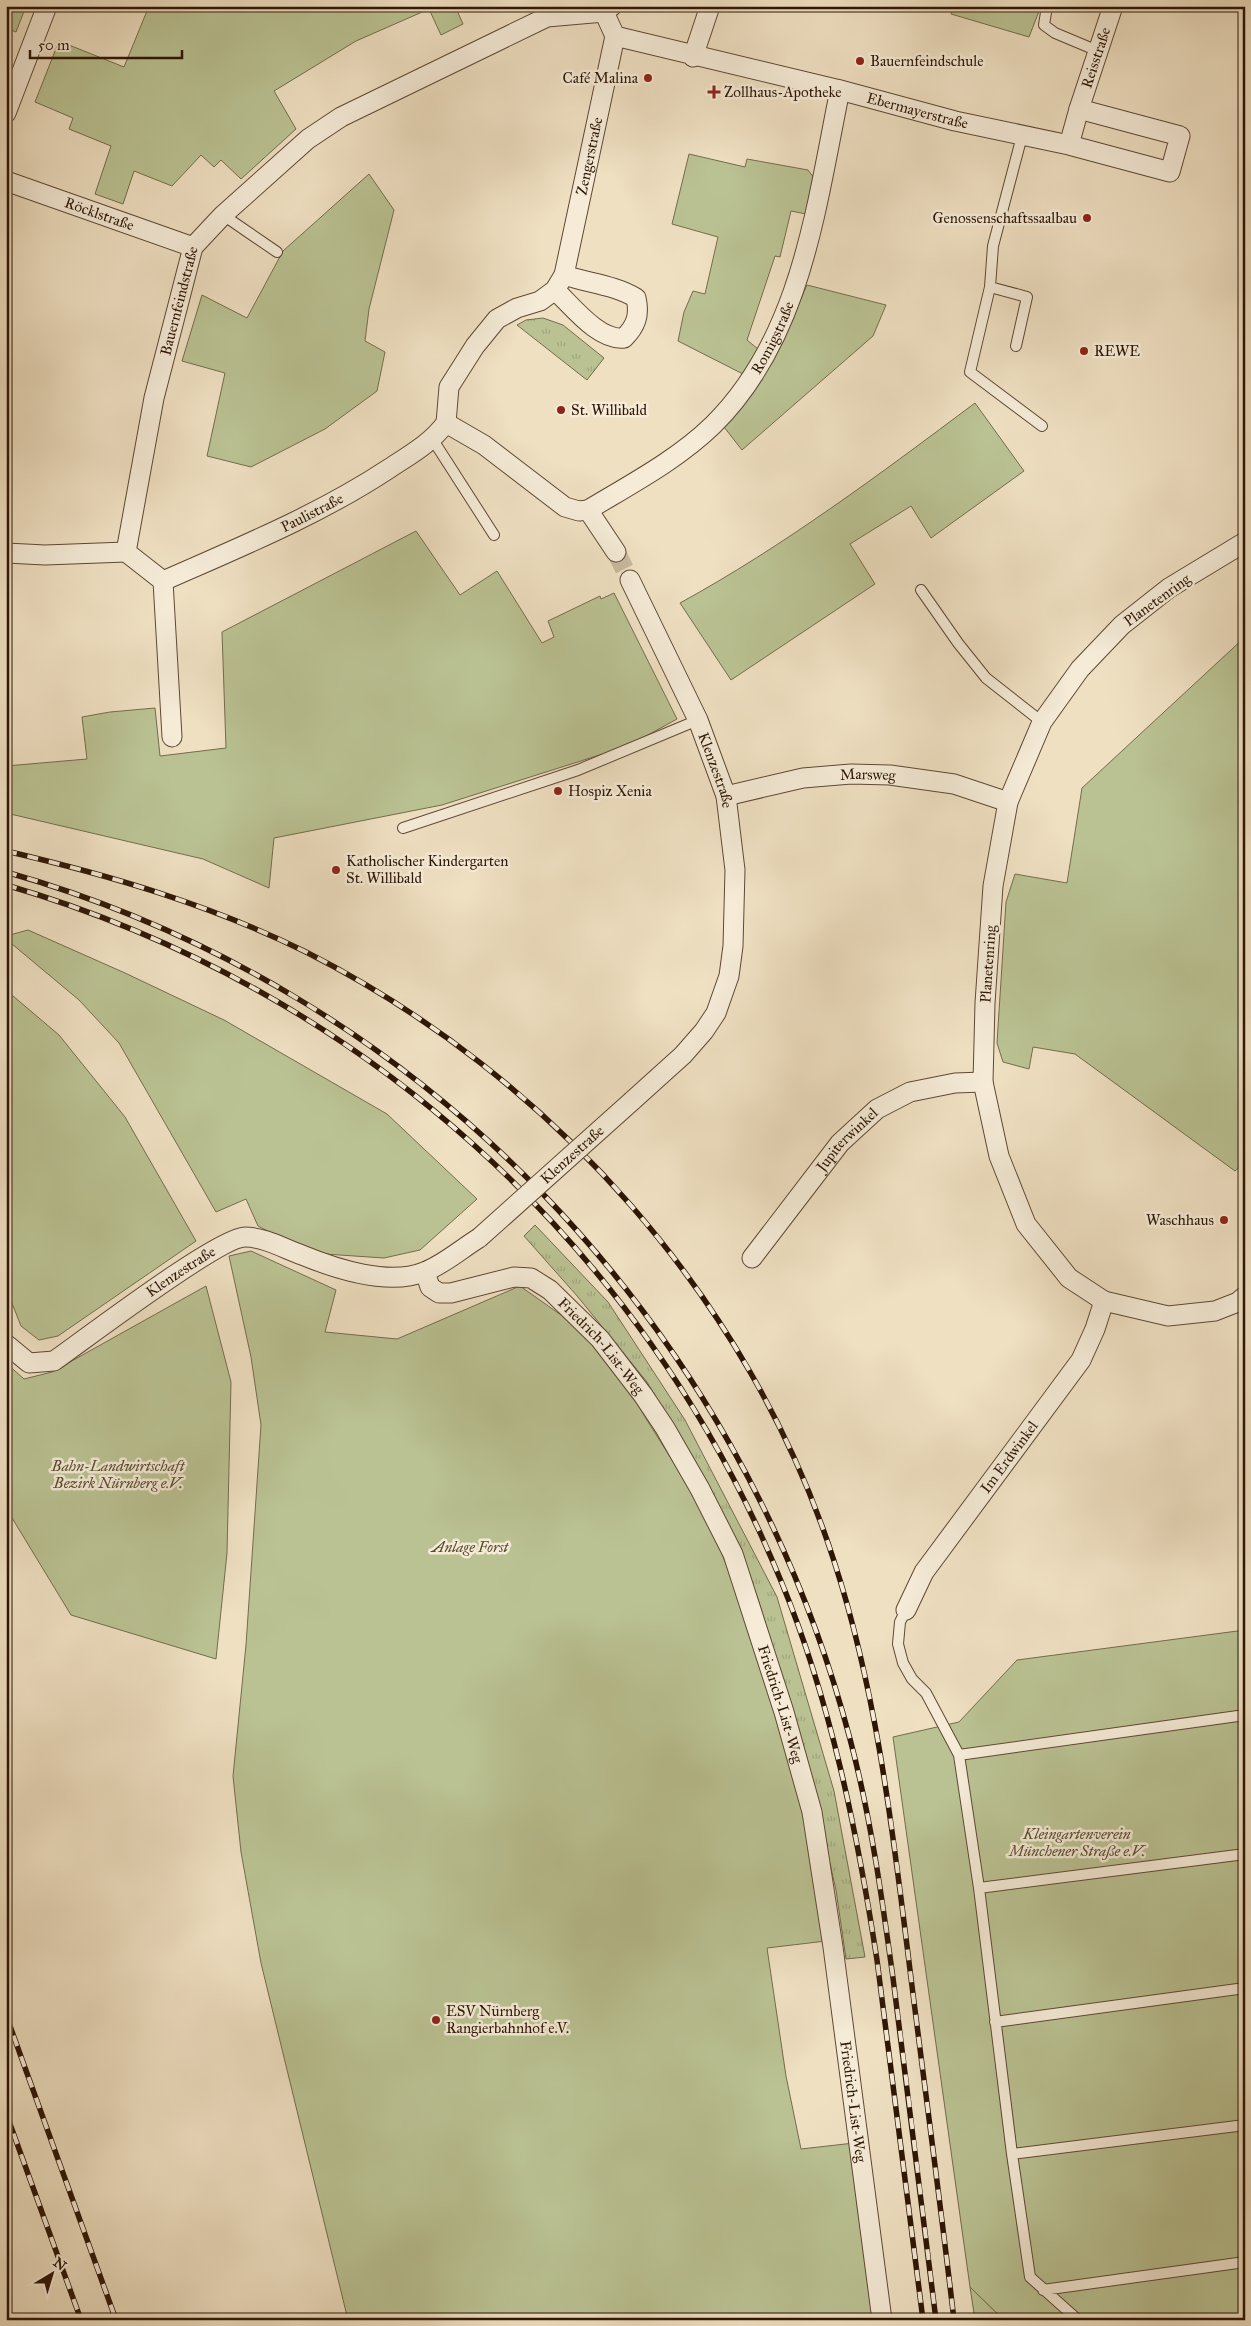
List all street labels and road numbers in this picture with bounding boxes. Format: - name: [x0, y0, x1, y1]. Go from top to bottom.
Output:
- street label: Reisstraße: [1077, 25, 1114, 91]
- street label: Ebermayerstraße: [865, 89, 970, 133]
- street label: Zengerstraße: [572, 115, 606, 197]
- street label: Röcklstraße: [62, 193, 136, 234]
- street label: Bauernfeindstraße: [156, 244, 202, 357]
- street label: Romigstraße: [747, 299, 798, 377]
- street label: Paulistraße: [278, 489, 346, 536]
- street label: Planetenring: [1120, 569, 1195, 630]
- street label: Klenzestraße: [694, 730, 736, 809]
- street label: Marsweg: [839, 765, 898, 785]
- street label: Planetenring: [976, 924, 1000, 1003]
- street label: Jupiterwinkel: [811, 1103, 882, 1177]
- street label: Klenzestraße: [537, 1122, 608, 1188]
- street label: Klenzestraße: [143, 1242, 219, 1301]
- street label: Friedrich-List-Weg: [554, 1294, 649, 1399]
- street label: Im Erdwinkel: [976, 1417, 1042, 1497]
- street label: Friedrich-List-Weg: [754, 1643, 807, 1766]
- street label: Friedrich-List-Weg: [836, 2040, 870, 2164]

